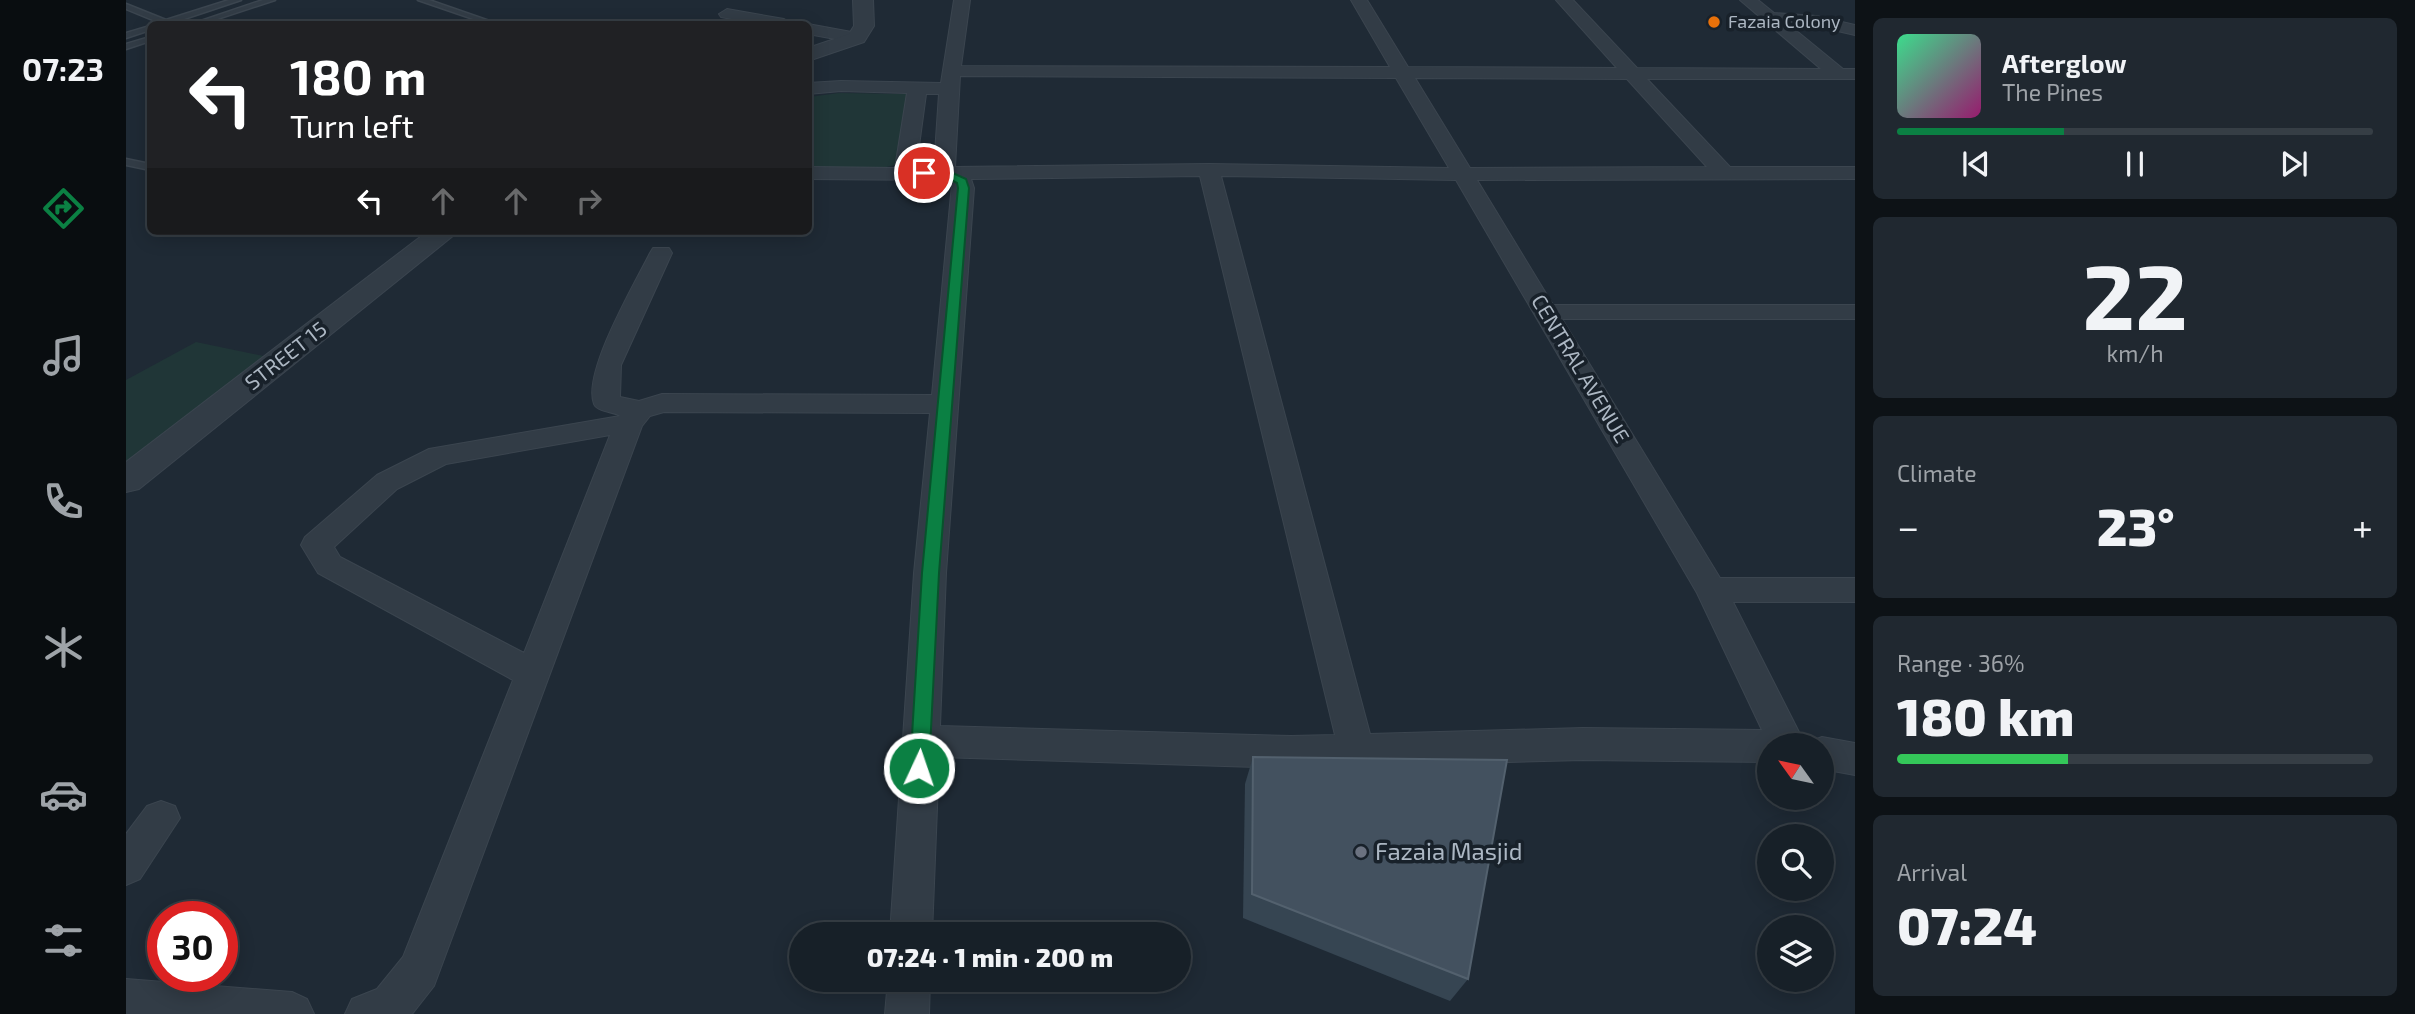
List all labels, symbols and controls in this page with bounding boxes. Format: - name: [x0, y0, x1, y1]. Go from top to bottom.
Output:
- place label: Fazaia Colony: [1728, 10, 1841, 32]
- marker: Fazaia Colony: [1706, 14, 1722, 30]
- text: 180 m: [290, 46, 426, 105]
- text: Afterglow: [2002, 47, 2127, 78]
- text: 07:23: [22, 49, 104, 87]
- icon: left: [175, 49, 266, 140]
- text: The Pines: [2002, 78, 2103, 106]
- text: Turn left: [290, 106, 414, 144]
- pin: [894, 143, 954, 203]
- icon: previous: [1957, 145, 1995, 183]
- icon: pause: [2116, 145, 2154, 183]
- icon: next: [2275, 145, 2313, 183]
- icon: arrive: [905, 154, 943, 192]
- icon: left: [351, 182, 389, 220]
- icon: ahead: [424, 182, 462, 220]
- icon: ahead: [497, 182, 535, 220]
- icon: right: [570, 182, 608, 220]
- icon: directions: [39, 184, 88, 233]
- text: 22: [2082, 239, 2188, 348]
- street label: CENTRAL AVENUE: [1527, 289, 1635, 447]
- street label: STREET 15: [239, 315, 331, 394]
- icon: music: [39, 331, 88, 380]
- text: km/h: [2106, 339, 2164, 367]
- text: Climate: [1897, 459, 1977, 487]
- icon: phone: [39, 477, 88, 526]
- text: 23°: [2097, 494, 2175, 556]
- text: −: [1897, 503, 1919, 549]
- text: +: [2352, 503, 2373, 549]
- icon: climate: [39, 623, 88, 672]
- text: Range · 36%: [1897, 649, 2025, 677]
- text: 180 km: [1897, 684, 2074, 746]
- position arrow: [882, 731, 956, 805]
- north arrow: [1757, 733, 1834, 810]
- map controls: [1757, 733, 1834, 992]
- icon: car: [39, 770, 88, 819]
- button: search: [1757, 824, 1834, 901]
- place label: Fazaia Masjid: [1375, 836, 1523, 865]
- marker: Fazaia Masjid: [1353, 844, 1369, 860]
- text: Arrival: [1897, 858, 1967, 886]
- text: 07:24: [1897, 893, 2037, 955]
- speed limit sign: 30: [147, 901, 238, 992]
- button: layers: [1757, 915, 1834, 992]
- icon: filters: [39, 916, 88, 965]
- text: 07:24 · 1 min · 200 m: [867, 941, 1113, 972]

